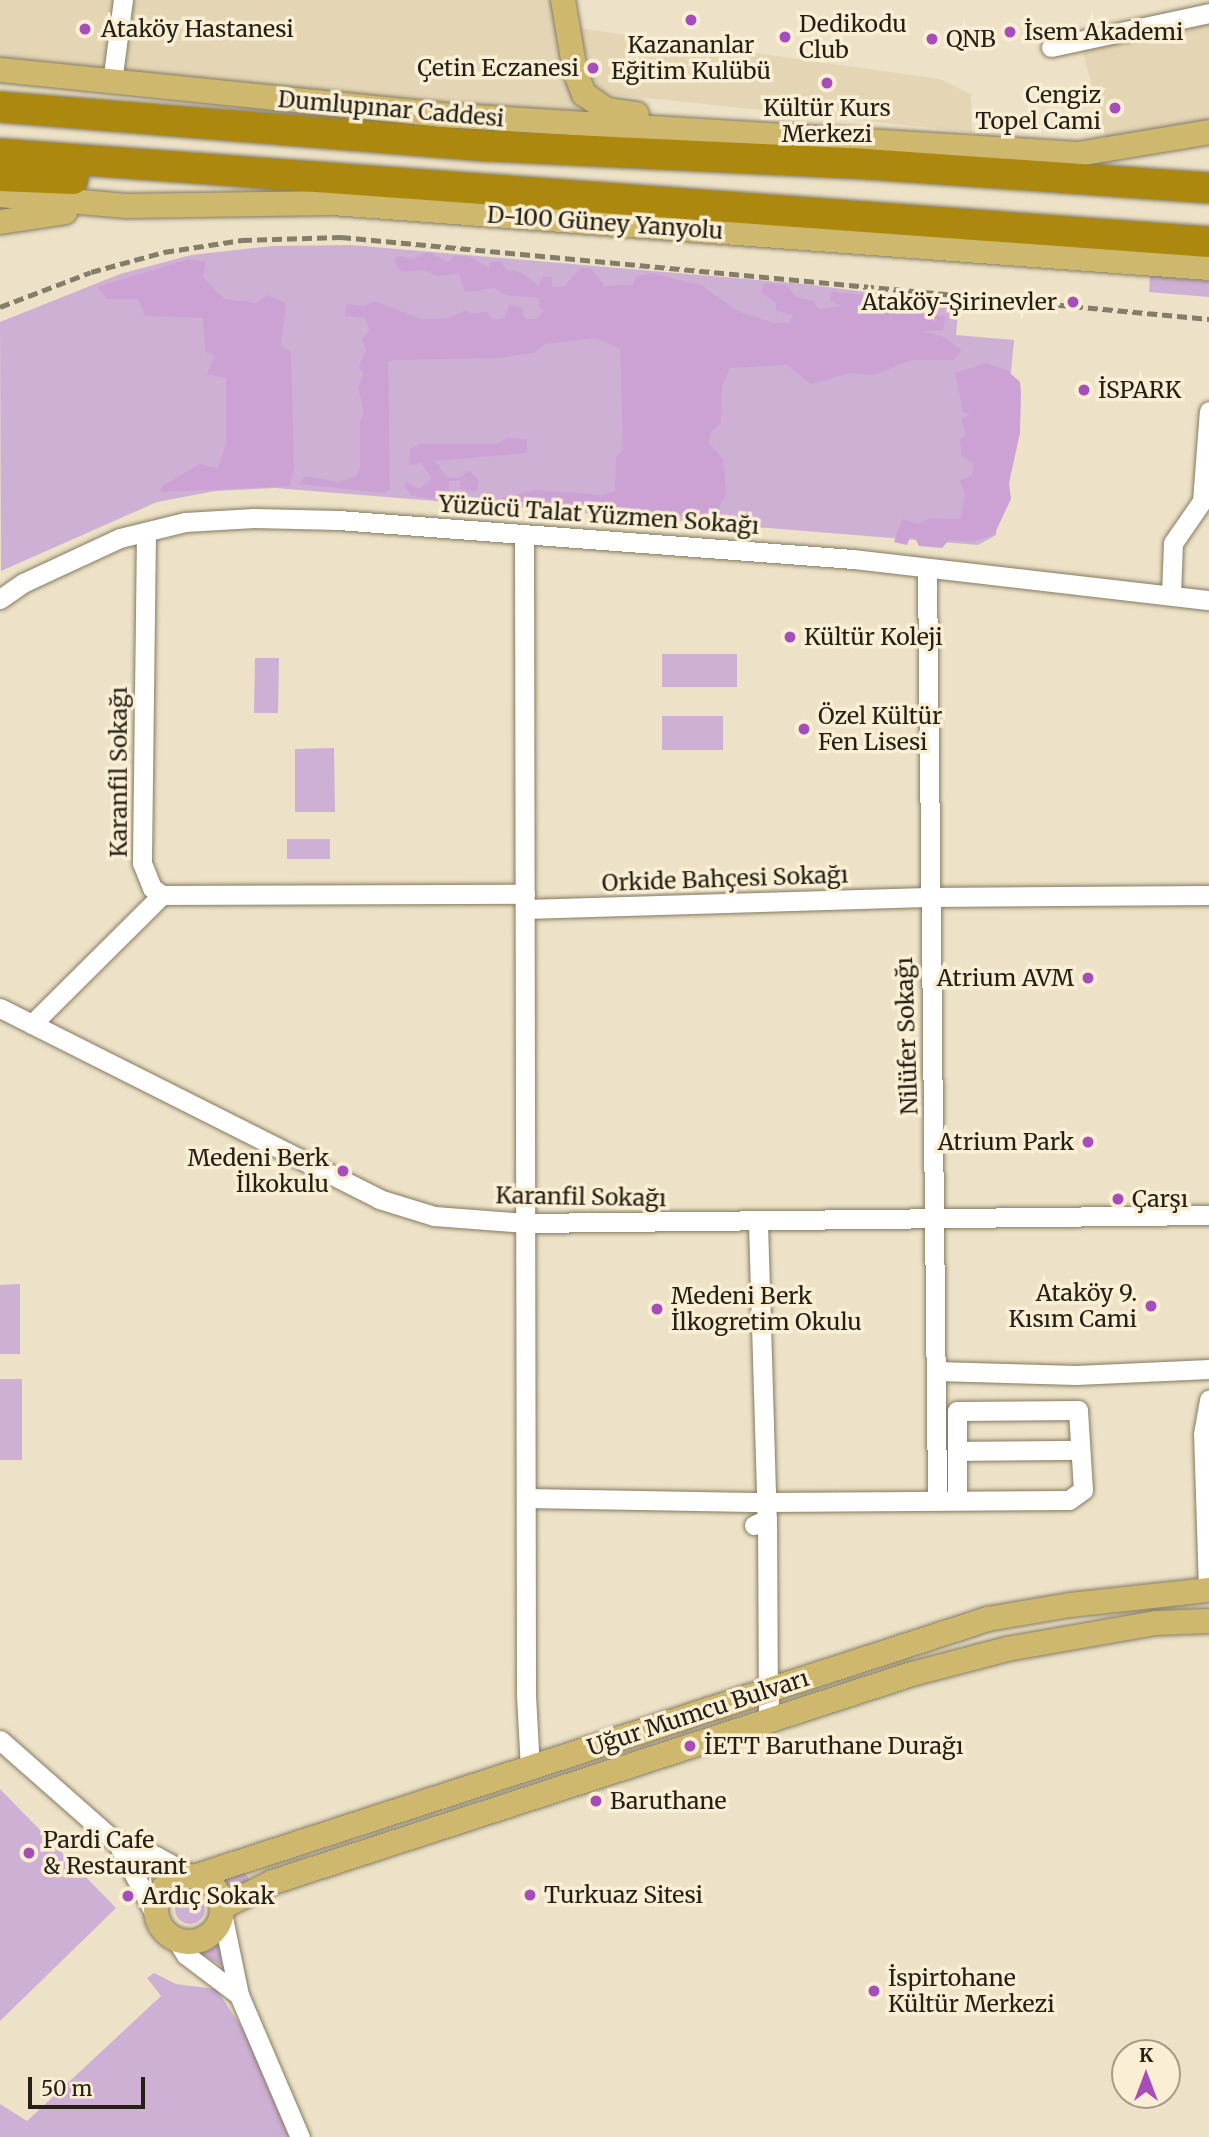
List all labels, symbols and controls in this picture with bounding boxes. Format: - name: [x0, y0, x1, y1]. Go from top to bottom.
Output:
- place label: Dedikodu Club: [799, 10, 907, 64]
- marker: Kazananlar Eğitim Kulübü: [683, 12, 699, 28]
- place label: Ataköy Hastanesi: [101, 15, 294, 43]
- place label: İsem Akademi: [1024, 18, 1184, 46]
- marker: Ataköy Hastanesi: [75, 19, 95, 39]
- marker: İsem Akademi: [1002, 24, 1018, 40]
- place label: QNB: [946, 25, 996, 53]
- marker: Dedikodu Club: [777, 29, 793, 45]
- place label: Kazananlar Eğitim Kulübü: [611, 31, 771, 85]
- marker: QNB: [924, 31, 940, 47]
- place label: Çetin Eczanesi: [417, 54, 579, 82]
- marker: Çetin Eczanesi: [585, 60, 601, 76]
- marker: Kültür Kurs Merkezi: [819, 75, 835, 91]
- place label: Cengiz Topel Cami: [975, 81, 1101, 135]
- street label: Dumlupınar Caddesi: [277, 85, 505, 133]
- place label: Kültür Kurs Merkezi: [763, 94, 891, 148]
- marker: Cengiz Topel Cami: [1107, 100, 1123, 116]
- street label: D-100 Güney Yanyolu: [486, 201, 724, 245]
- place label: Ataköy-Şirinevler: [861, 288, 1057, 316]
- marker: Ataköy-Şirinevler: [1063, 292, 1083, 312]
- place label: İSPARK: [1098, 376, 1181, 404]
- marker: İSPARK: [1076, 382, 1092, 398]
- street label: Yüzücü Talat Yüzmen Sokağı: [438, 490, 760, 540]
- place label: Kültür Koleji: [804, 623, 943, 651]
- marker: Kültür Koleji: [782, 629, 798, 645]
- street label: Karanfil Sokağı: [105, 686, 133, 858]
- place label: Özel Kültür Fen Lisesi: [818, 702, 942, 756]
- marker: Özel Kültür Fen Lisesi: [796, 721, 812, 737]
- street label: Orkide Bahçesi Sokağı: [601, 861, 849, 897]
- street label: Nilüfer Sokağı: [890, 957, 924, 1115]
- place label: Atrium AVM: [937, 964, 1074, 992]
- marker: Atrium AVM: [1080, 970, 1096, 986]
- place label: Atrium Park: [938, 1128, 1074, 1156]
- marker: Atrium Park: [1080, 1134, 1096, 1150]
- place label: Medeni Berk İlkokulu: [188, 1144, 329, 1198]
- marker: Medeni Berk İlkokulu: [335, 1163, 351, 1179]
- street label: Karanfil Sokağı: [495, 1182, 667, 1212]
- place label: Çarşı: [1132, 1185, 1188, 1213]
- marker: Çarşı: [1110, 1191, 1126, 1207]
- place label: Ataköy 9. Kısım Cami: [1009, 1279, 1137, 1333]
- place label: Medeni Berk İlkogretim Okulu: [671, 1282, 862, 1336]
- marker: Ataköy 9. Kısım Cami: [1143, 1298, 1159, 1314]
- marker: Medeni Berk İlkogretim Okulu: [649, 1301, 665, 1317]
- street label: Uğur Mumcu Bulvarı: [584, 1664, 812, 1762]
- place label: İETT Baruthane Durağı: [704, 1732, 963, 1760]
- marker: İETT Baruthane Durağı: [682, 1738, 698, 1754]
- place label: Baruthane: [610, 1787, 727, 1815]
- marker: Baruthane: [588, 1793, 604, 1809]
- place label: Pardi Cafe & Restaurant: [43, 1826, 187, 1880]
- marker: Pardi Cafe & Restaurant: [21, 1845, 37, 1861]
- place label: Turkuaz Sitesi: [544, 1881, 703, 1909]
- place label: Ardıç Sokak: [142, 1882, 275, 1910]
- marker: Turkuaz Sitesi: [522, 1887, 538, 1903]
- marker: Ardıç Sokak: [120, 1888, 136, 1904]
- place label: İspirtohane Kültür Merkezi: [888, 1964, 1055, 2018]
- marker: İspirtohane Kültür Merkezi: [866, 1983, 882, 1999]
- north arrow: [1111, 2039, 1181, 2109]
- text: K: [1139, 2043, 1153, 2067]
- scale bar: [32, 2064, 149, 2108]
- text: 50 m: [41, 2075, 92, 2102]

